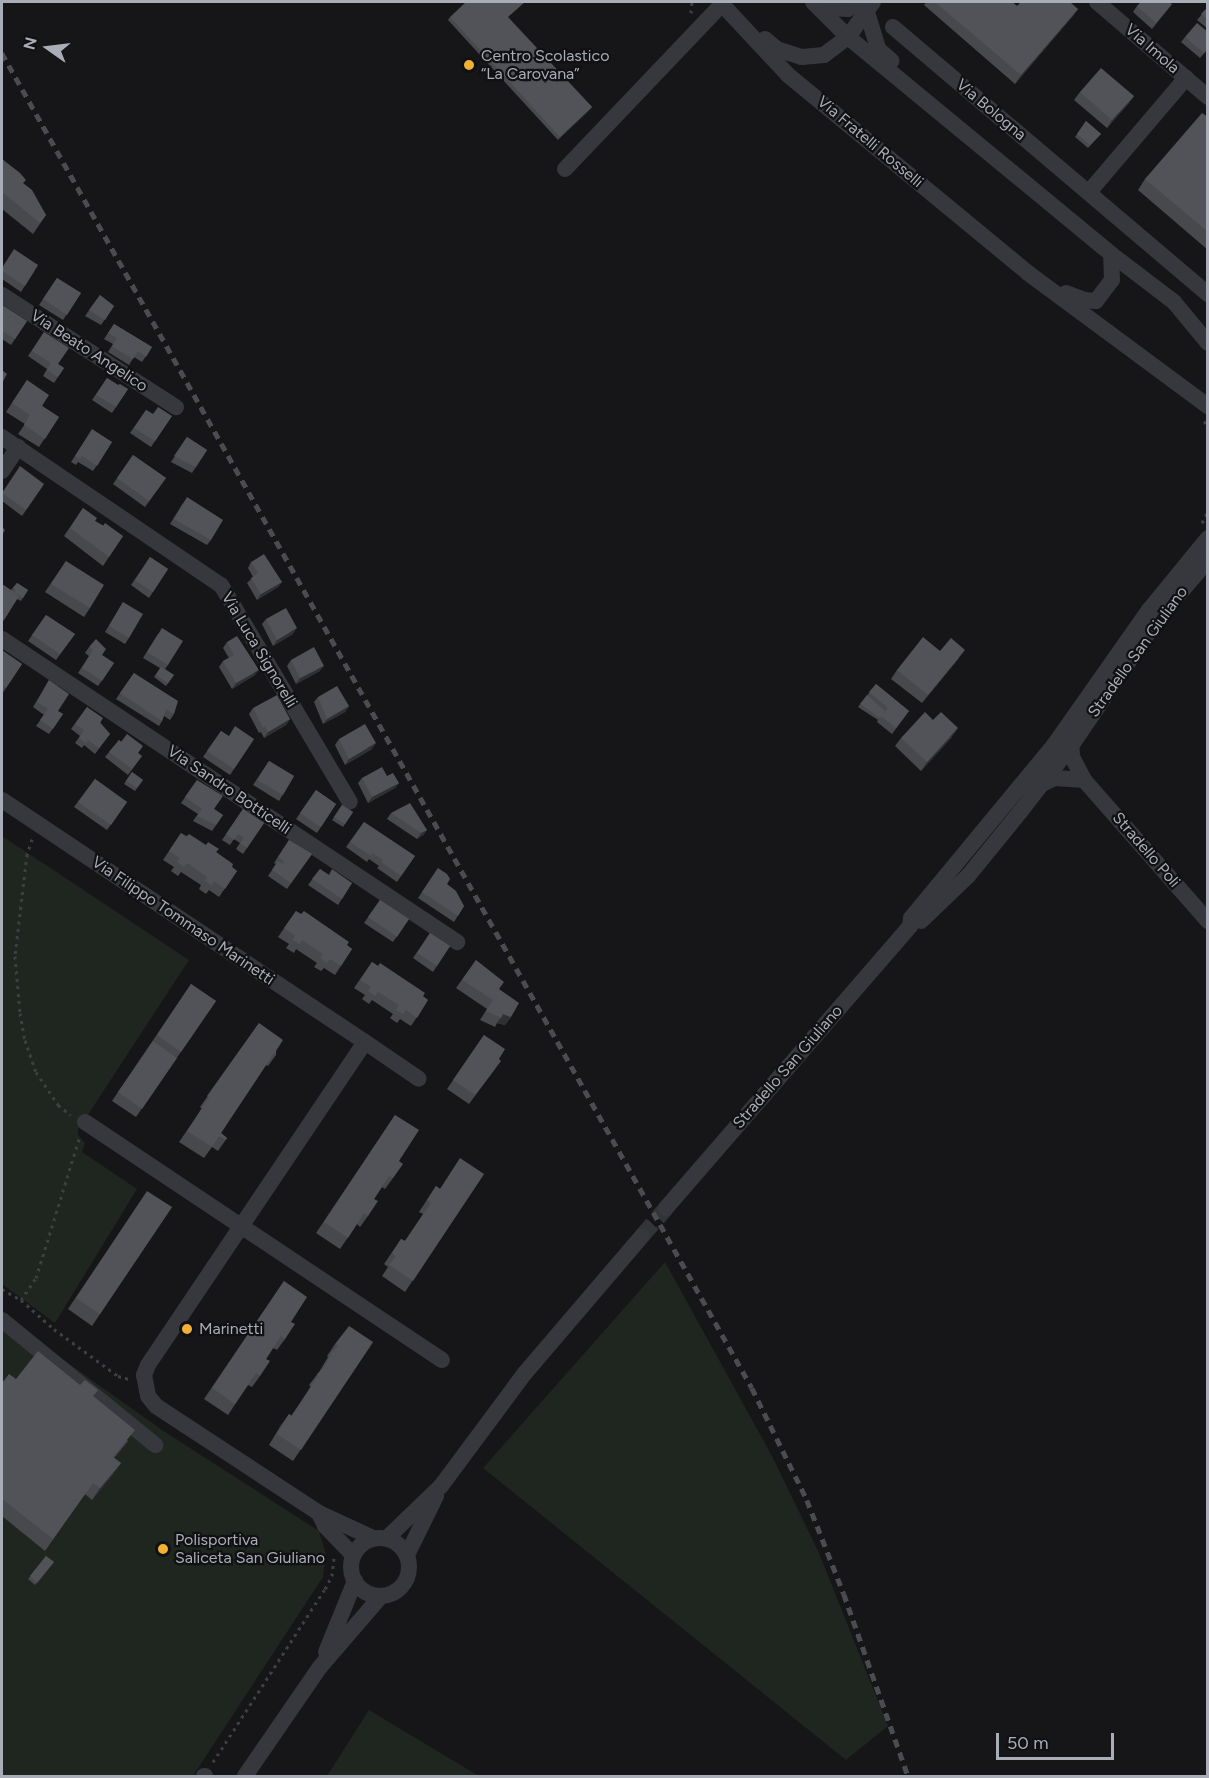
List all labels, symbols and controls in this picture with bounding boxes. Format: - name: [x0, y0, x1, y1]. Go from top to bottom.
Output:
- north arrow: [18, 18, 78, 78]
- street label: Via Imola: [1121, 20, 1183, 78]
- text: N: [19, 35, 41, 52]
- place label: Centro Scolastico “La Carovana”: [481, 46, 609, 84]
- marker: Centro Scolastico “La Carovana”: [462, 58, 476, 72]
- street label: Via Bologna: [952, 75, 1030, 145]
- street label: Via Fratelli Rosselli: [813, 92, 927, 192]
- street label: Via Beato Angelico: [27, 306, 151, 396]
- street label: Stradello San Giuliano: [1084, 583, 1192, 721]
- street label: Via Luca Signorelli: [217, 589, 301, 711]
- street label: Via Sandro Botticelli: [164, 742, 294, 838]
- street label: Stradello Poli: [1108, 808, 1184, 892]
- street label: Via Filippo Tommaso Marinetti: [88, 853, 278, 989]
- street label: Stradello San Giuliano: [729, 1001, 847, 1133]
- place label: Marinetti: [199, 1319, 263, 1339]
- marker: Marinetti: [180, 1322, 194, 1336]
- place label: Polisportiva Saliceta San Giuliano: [175, 1530, 325, 1568]
- marker: Polisportiva Saliceta San Giuliano: [156, 1542, 170, 1556]
- scale bar: [999, 1721, 1118, 1759]
- text: 50 m: [1007, 1732, 1049, 1754]

